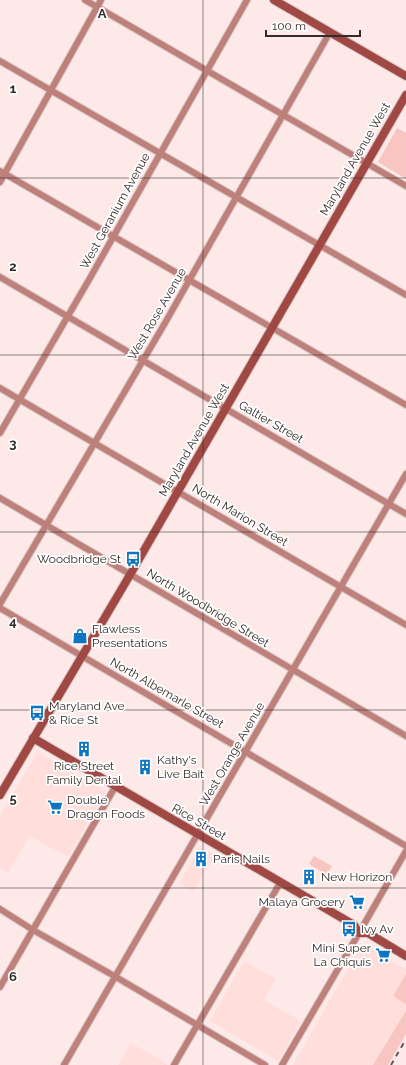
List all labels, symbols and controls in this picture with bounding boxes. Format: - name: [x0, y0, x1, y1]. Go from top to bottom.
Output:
- text: A: [98, 6, 107, 21]
- scale bar: [266, 12, 360, 38]
- text: 100 m: [272, 19, 306, 33]
- text: 1: [10, 81, 17, 96]
- street label: Maryland Avenue West: [317, 100, 393, 218]
- street label: West Geranium Avenue: [77, 150, 153, 272]
- text: 2: [9, 259, 17, 274]
- street label: West Rose Avenue: [125, 265, 189, 363]
- street label: Maryland Avenue West: [156, 381, 232, 499]
- street label: Galtier Street: [236, 398, 306, 446]
- text: 3: [9, 436, 17, 451]
- street label: North Marion Street: [190, 481, 290, 549]
- bus stop icon: Woodbridge St: [124, 550, 142, 568]
- place label: Woodbridge St: [37, 552, 121, 566]
- street label: North Woodbridge Street: [144, 566, 272, 650]
- text: 4: [9, 614, 17, 629]
- place label: Flawless Presentations: [92, 622, 168, 650]
- shop icon: Flawless Presentations: [71, 627, 89, 645]
- street label: North Albemarle Street: [108, 655, 226, 731]
- place label: Maryland Ave & Rice St: [49, 699, 125, 727]
- street label: West Orange Avenue: [197, 700, 267, 808]
- bus stop icon: Maryland Ave & Rice St: [28, 704, 46, 722]
- building icon: Rice Street Family Dental: [75, 740, 93, 758]
- place label: Kathy's Live Bait: [157, 753, 204, 781]
- building icon: Kathy's Live Bait: [136, 758, 154, 776]
- place label: Rice Street Family Dental: [46, 759, 122, 787]
- text: 5: [9, 791, 17, 806]
- place label: Double Dragon Foods: [67, 793, 145, 821]
- supermarket icon: Double Dragon Foods: [46, 798, 64, 816]
- street label: Rice Street: [169, 801, 229, 843]
- building icon: Paris Nails: [192, 850, 210, 868]
- place label: Paris Nails: [213, 852, 270, 866]
- building icon: New Horizon: [300, 868, 318, 886]
- place label: New Horizon: [321, 870, 392, 884]
- supermarket icon: Malaya Grocery: [348, 893, 366, 911]
- place label: Malaya Grocery: [258, 895, 345, 909]
- bus stop icon: Ivy Av: [340, 920, 358, 938]
- place label: Ivy Av: [361, 922, 394, 936]
- place label: Mini Super La Chiquis: [312, 941, 372, 969]
- supermarket icon: Mini Super La Chiquis: [374, 946, 392, 964]
- text: 6: [9, 969, 17, 984]

